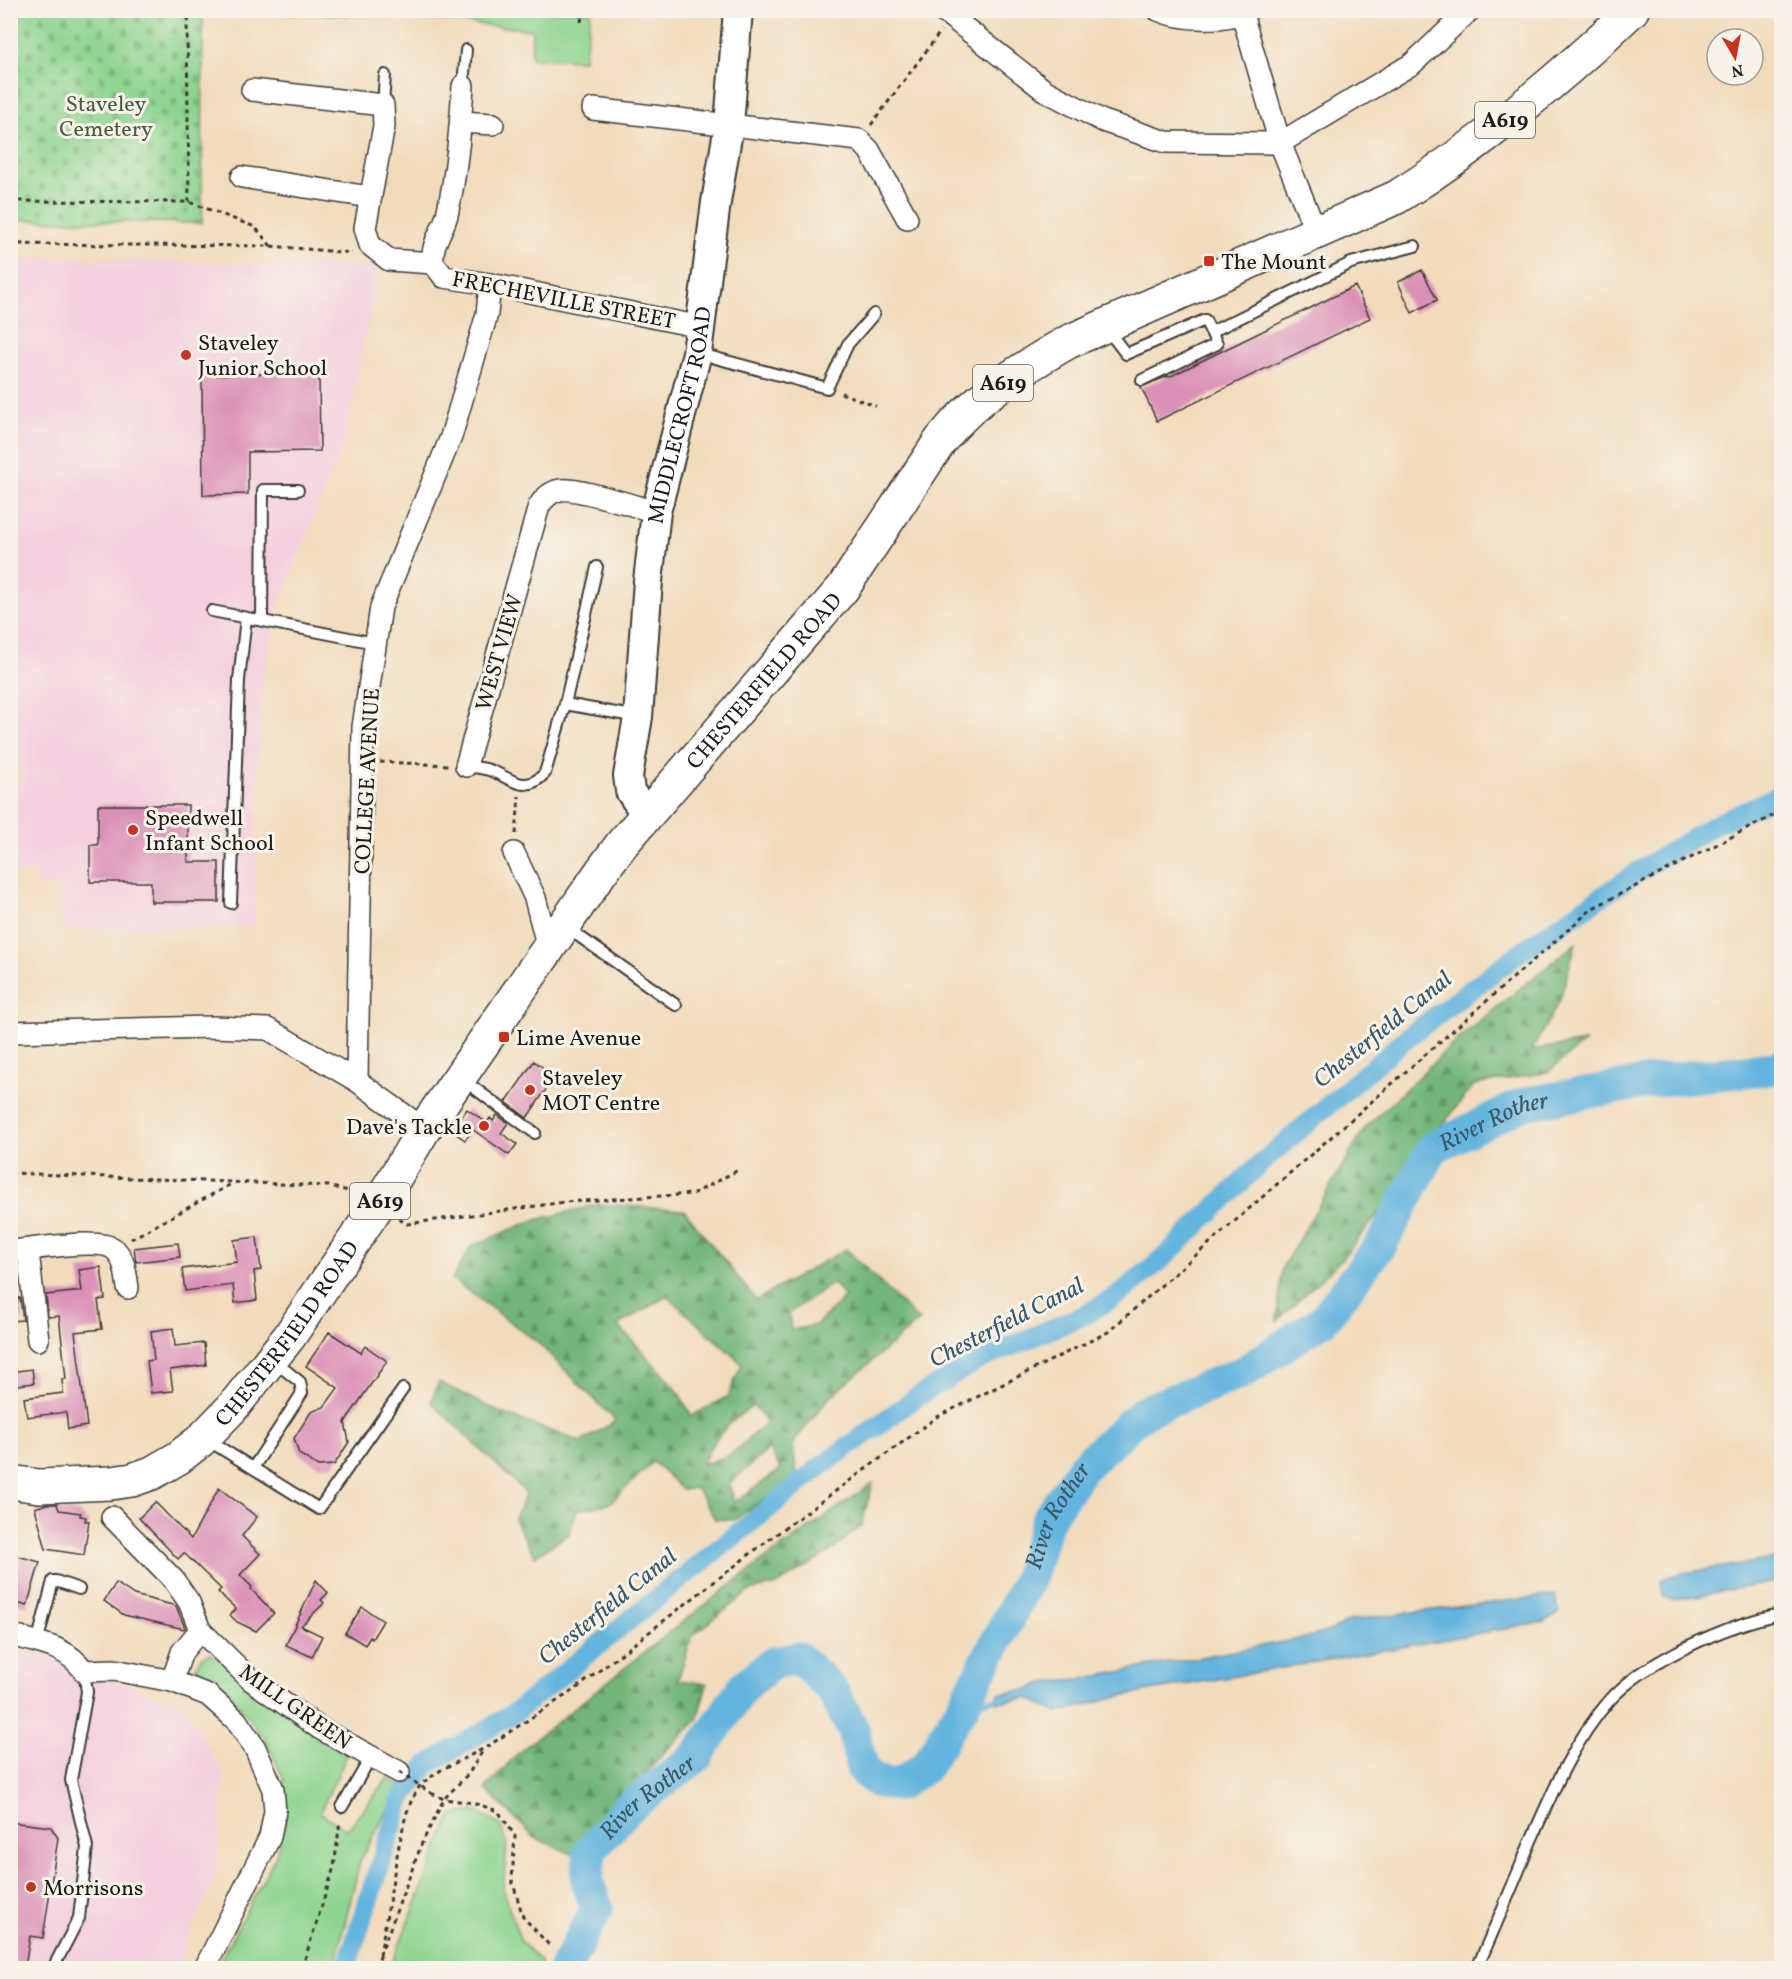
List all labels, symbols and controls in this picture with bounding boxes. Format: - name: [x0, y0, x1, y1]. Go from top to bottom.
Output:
- north arrow: [1705, 27, 1765, 87]
- text: N: [1729, 58, 1745, 82]
- park label: Staveley Cemetery: [59, 90, 153, 146]
- road number: A619: [1475, 102, 1535, 138]
- place label: The Mount: [1221, 248, 1327, 279]
- marker: The Mount: [1202, 254, 1216, 268]
- street label: FRECHEVILLE STREET: [449, 265, 678, 338]
- street label: MIDDLECROFT ROAD: [642, 305, 721, 526]
- place label: Staveley Junior School: [198, 329, 327, 385]
- marker: Staveley Junior School: [179, 348, 193, 362]
- road number: A619: [973, 365, 1033, 401]
- street label: CHESTERFIELD ROAD: [680, 587, 850, 777]
- street label: WEST VIEW: [469, 591, 532, 715]
- street label: COLLEGE AVENUE: [348, 687, 389, 875]
- place label: Speedwell Infant School: [145, 804, 274, 860]
- marker: Speedwell Infant School: [126, 823, 140, 837]
- water label: Chesterfield Canal: [1307, 964, 1460, 1097]
- place label: Lime Avenue: [516, 1024, 641, 1055]
- marker: Lime Avenue: [497, 1030, 511, 1044]
- place label: Staveley MOT Centre: [542, 1064, 660, 1120]
- marker: Staveley MOT Centre: [523, 1083, 537, 1097]
- water label: River Rother: [1433, 1085, 1552, 1162]
- place label: Dave's Tackle: [346, 1113, 472, 1144]
- marker: Dave's Tackle: [477, 1119, 491, 1133]
- road number: A619: [350, 1183, 410, 1219]
- street label: CHESTERFIELD ROAD: [209, 1235, 367, 1435]
- water label: Chesterfield Canal: [923, 1270, 1090, 1378]
- water label: River Rother: [1018, 1455, 1101, 1574]
- water label: Chesterfield Canal: [532, 1541, 685, 1674]
- street label: MILL GREEN: [232, 1658, 357, 1758]
- water label: River Rother: [592, 1747, 705, 1848]
- place label: Morrisons: [43, 1874, 143, 1905]
- marker: Morrisons: [24, 1880, 38, 1894]

